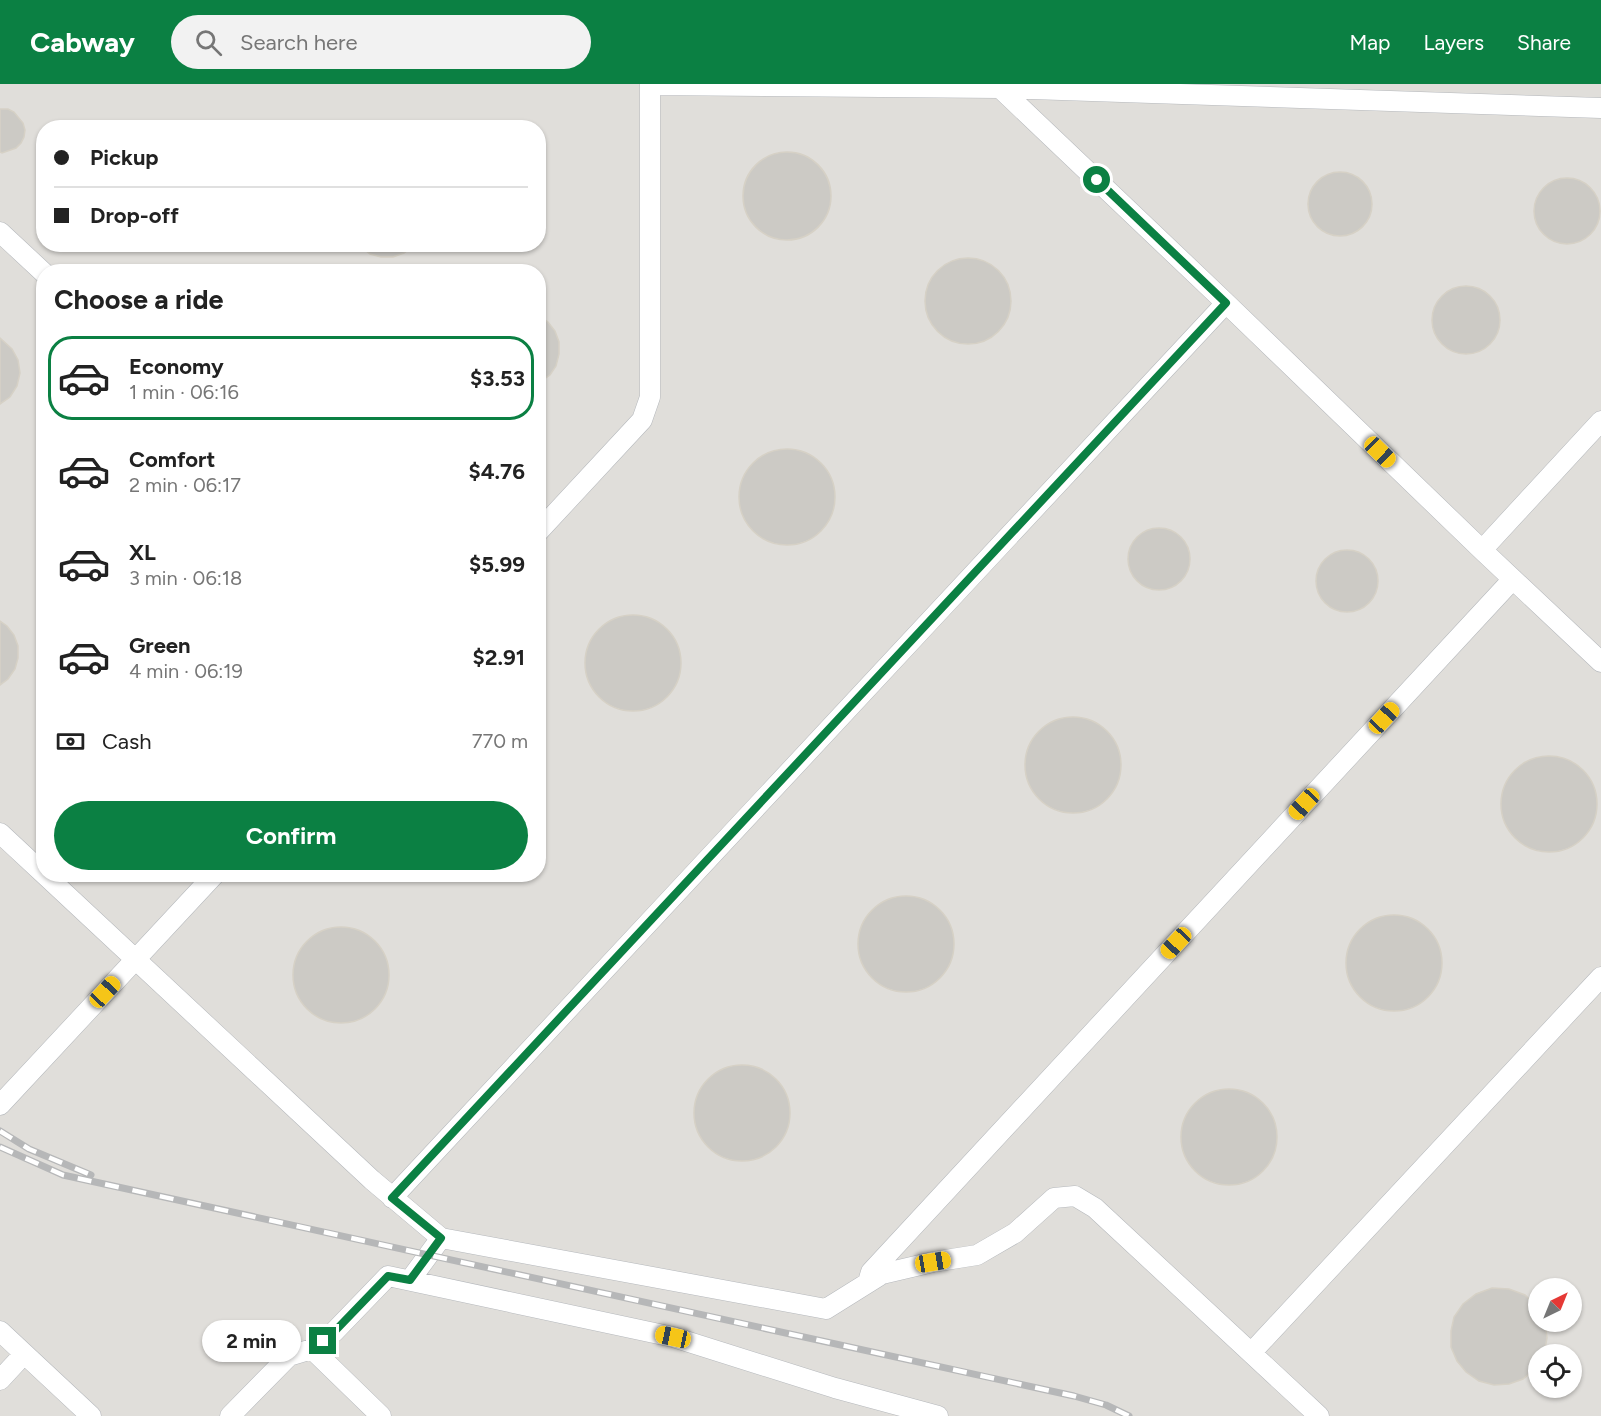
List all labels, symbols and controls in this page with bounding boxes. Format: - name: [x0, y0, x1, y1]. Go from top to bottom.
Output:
- search box: [171, 15, 591, 69]
- text: Cabway: [30, 25, 135, 59]
- icon: search: [192, 26, 225, 59]
- text: Search here: [240, 29, 357, 56]
- text: Map: [1350, 30, 1390, 55]
- text: Layers: [1423, 30, 1484, 55]
- text: Share: [1517, 30, 1571, 55]
- text: Pickup: [90, 144, 159, 171]
- route start: [1083, 166, 1110, 193]
- text: Drop-off: [90, 202, 179, 229]
- text: Choose a ride: [54, 283, 223, 316]
- icon: car: [57, 351, 111, 405]
- text: Economy: [129, 353, 224, 380]
- text: $3.53: [470, 365, 525, 392]
- text: 1 min · 06:16: [129, 380, 239, 404]
- car: [1361, 433, 1399, 471]
- icon: car: [57, 444, 111, 498]
- text: Comfort: [129, 446, 215, 473]
- text: $4.76: [468, 458, 525, 485]
- text: 2 min · 06:17: [129, 473, 241, 497]
- icon: car: [57, 537, 111, 591]
- text: XL: [129, 539, 156, 566]
- text: $5.99: [469, 551, 525, 578]
- text: 3 min · 06:18: [129, 566, 242, 590]
- icon: car: [57, 630, 111, 684]
- text: Green: [129, 632, 191, 659]
- text: $2.91: [473, 644, 525, 671]
- text: 4 min · 06:19: [129, 659, 243, 683]
- car: [1365, 699, 1403, 737]
- icon: cash: [54, 725, 87, 758]
- text: Cash: [102, 728, 152, 755]
- text: 770 m: [472, 729, 528, 753]
- car: [1285, 785, 1323, 823]
- button: Confirm: [54, 801, 528, 870]
- car: [1157, 924, 1195, 962]
- car: [86, 973, 124, 1011]
- car: [914, 1250, 952, 1274]
- north arrow: [1528, 1278, 1582, 1332]
- map controls: [1528, 1278, 1582, 1398]
- callout: 2 min: [203, 1320, 302, 1362]
- car: [654, 1324, 692, 1350]
- route end: [309, 1327, 336, 1354]
- text: 2 min: [226, 1329, 277, 1353]
- button: locate: [1528, 1344, 1582, 1398]

